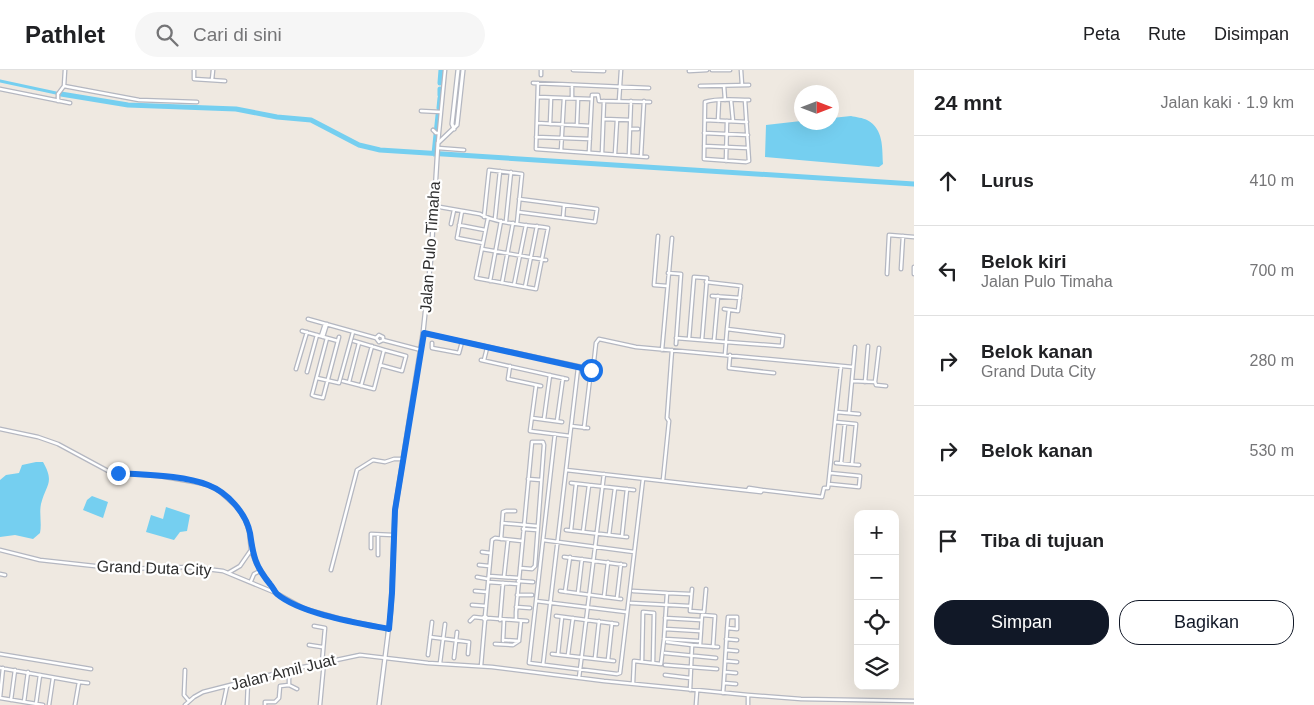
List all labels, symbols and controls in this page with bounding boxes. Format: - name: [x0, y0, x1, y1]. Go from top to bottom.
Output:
- search box: [135, 12, 485, 57]
- text: Pathlet: [25, 21, 105, 48]
- icon: search: [153, 21, 181, 49]
- text: Cari di sini: [193, 24, 282, 45]
- text: Peta: [1083, 24, 1120, 44]
- text: Rute: [1148, 24, 1186, 44]
- text: Disimpan: [1214, 24, 1289, 44]
- north arrow: [794, 85, 839, 130]
- text: 24 mnt: [934, 91, 1002, 114]
- text: Jalan kaki · 1.9 km: [1161, 94, 1294, 111]
- icon: ahead: [934, 167, 962, 195]
- text: Lurus: [981, 170, 1034, 191]
- text: 410 m: [1250, 172, 1294, 189]
- street label: Jalan Pulo Timaha: [417, 181, 443, 313]
- text: Belok kiri: [981, 251, 1067, 272]
- icon: left: [934, 257, 962, 285]
- text: 700 m: [1250, 262, 1294, 279]
- text: Jalan Pulo Timaha: [981, 273, 1113, 290]
- text: Belok kanan: [981, 341, 1093, 362]
- icon: right: [934, 347, 962, 375]
- text: 280 m: [1250, 352, 1294, 369]
- route start: [580, 359, 603, 382]
- text: Grand Duta City: [981, 363, 1096, 380]
- icon: right: [934, 437, 962, 465]
- text: Belok kanan: [981, 440, 1093, 461]
- text: 530 m: [1250, 442, 1294, 459]
- route end: [107, 462, 130, 485]
- map controls: [854, 510, 899, 690]
- button: +: [854, 510, 899, 555]
- icon: arrive: [934, 527, 962, 555]
- text: Tiba di tujuan: [981, 530, 1104, 551]
- button: −: [854, 555, 899, 600]
- street label: Grand Duta City: [96, 558, 212, 578]
- button: locate: [854, 600, 899, 645]
- button: Simpan: [934, 600, 1109, 645]
- button: Bagikan: [1119, 600, 1294, 645]
- button: layers: [854, 645, 899, 690]
- street label: Jalan Amil Juat: [229, 651, 338, 693]

